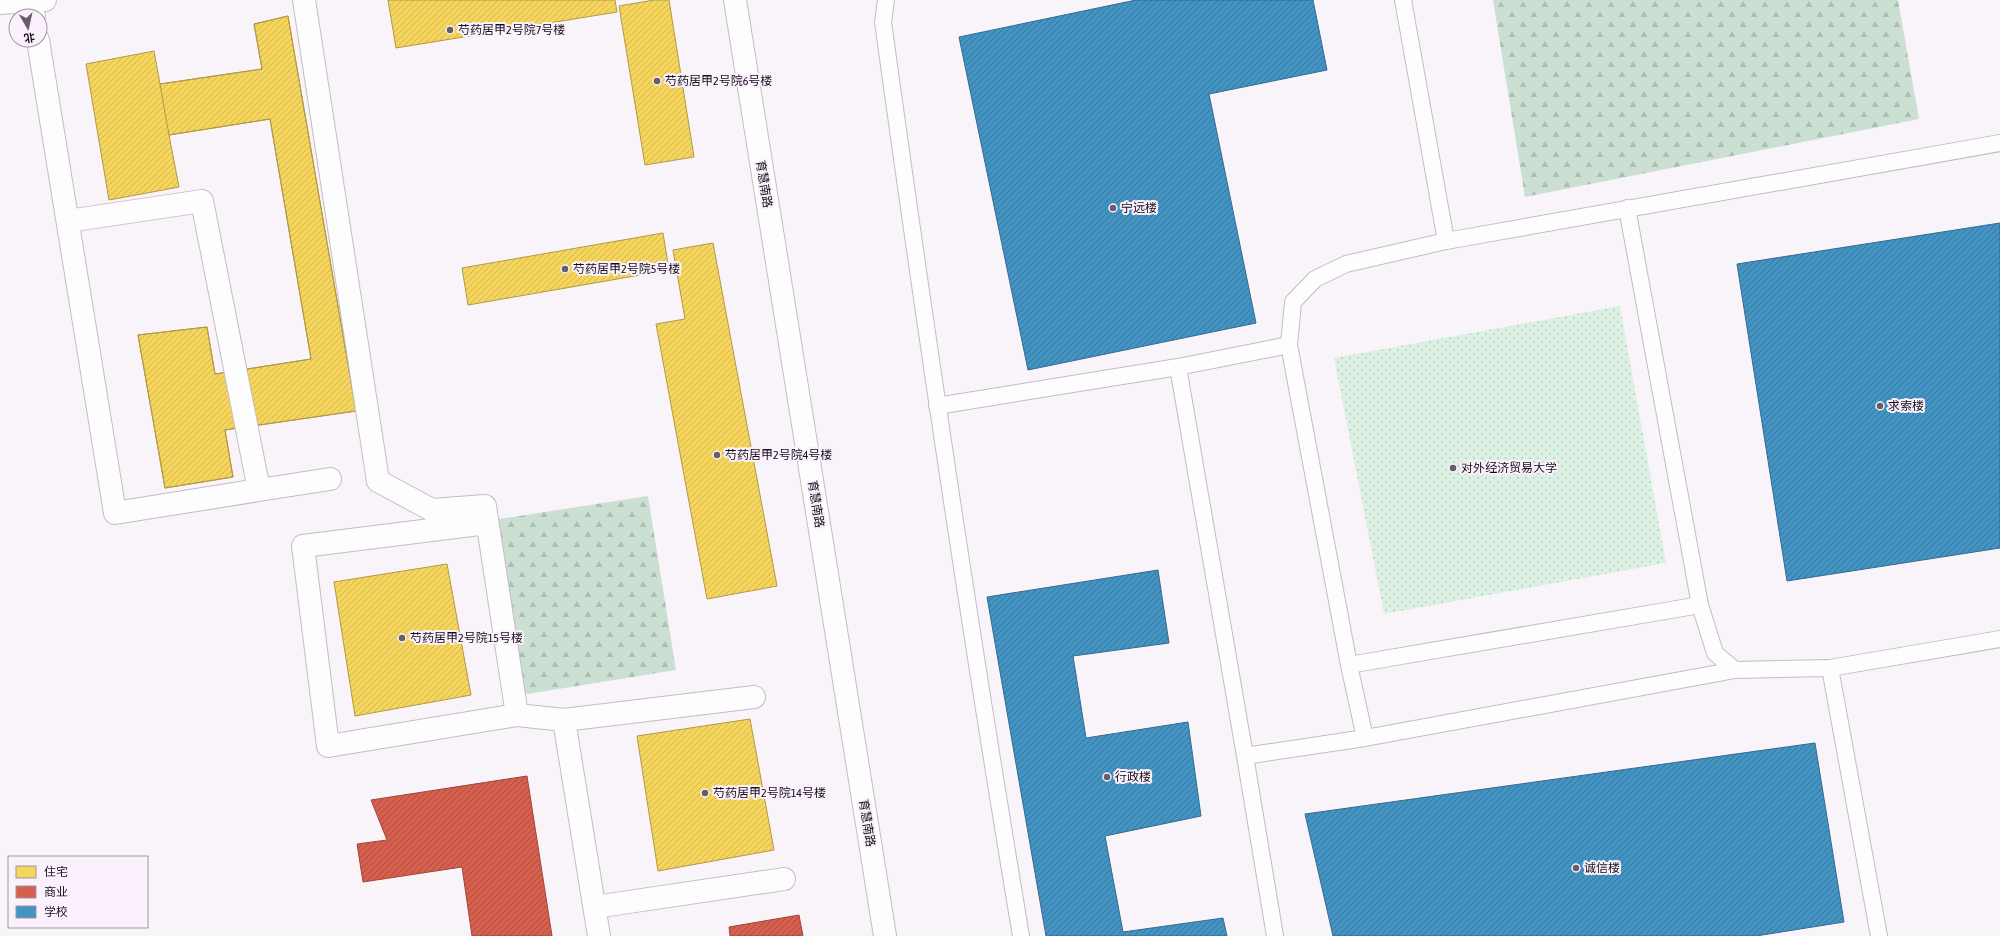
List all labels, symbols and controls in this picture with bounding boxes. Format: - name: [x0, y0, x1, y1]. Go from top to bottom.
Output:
- north arrow: [8, 8, 48, 48]
- place label: 芍药居甲2号院7号楼: [458, 23, 565, 37]
- marker: 芍药居甲2号院7号楼: [445, 25, 455, 35]
- text: 北: [23, 31, 36, 45]
- place label: 芍药居甲2号院6号楼: [665, 74, 772, 88]
- marker: 芍药居甲2号院6号楼: [652, 76, 662, 86]
- street label: 育慧南路: [753, 159, 775, 209]
- place label: 宁远楼: [1121, 201, 1157, 215]
- marker: 宁远楼: [1108, 203, 1118, 213]
- place label: 芍药居甲2号院5号楼: [573, 262, 680, 276]
- marker: 芍药居甲2号院5号楼: [560, 264, 570, 274]
- place label: 求索楼: [1888, 399, 1924, 413]
- marker: 求索楼: [1875, 401, 1885, 411]
- place label: 芍药居甲2号院4号楼: [725, 448, 832, 462]
- marker: 芍药居甲2号院4号楼: [712, 450, 722, 460]
- place label: 对外经济贸易大学: [1461, 461, 1557, 475]
- marker: 对外经济贸易大学: [1448, 463, 1458, 473]
- street label: 育慧南路: [805, 479, 827, 529]
- place label: 芍药居甲2号院15号楼: [410, 631, 523, 645]
- marker: 芍药居甲2号院15号楼: [397, 633, 407, 643]
- place label: 行政楼: [1115, 770, 1151, 784]
- marker: 行政楼: [1102, 772, 1112, 782]
- place label: 芍药居甲2号院14号楼: [713, 786, 826, 800]
- marker: 芍药居甲2号院14号楼: [700, 788, 710, 798]
- street label: 育慧南路: [856, 798, 878, 848]
- legend: [8, 856, 148, 928]
- place label: 诚信楼: [1584, 861, 1620, 875]
- marker: 诚信楼: [1571, 863, 1581, 873]
- text: 住宅: [44, 865, 68, 879]
- text: 商业: [44, 885, 68, 899]
- text: 学校: [44, 905, 68, 919]

